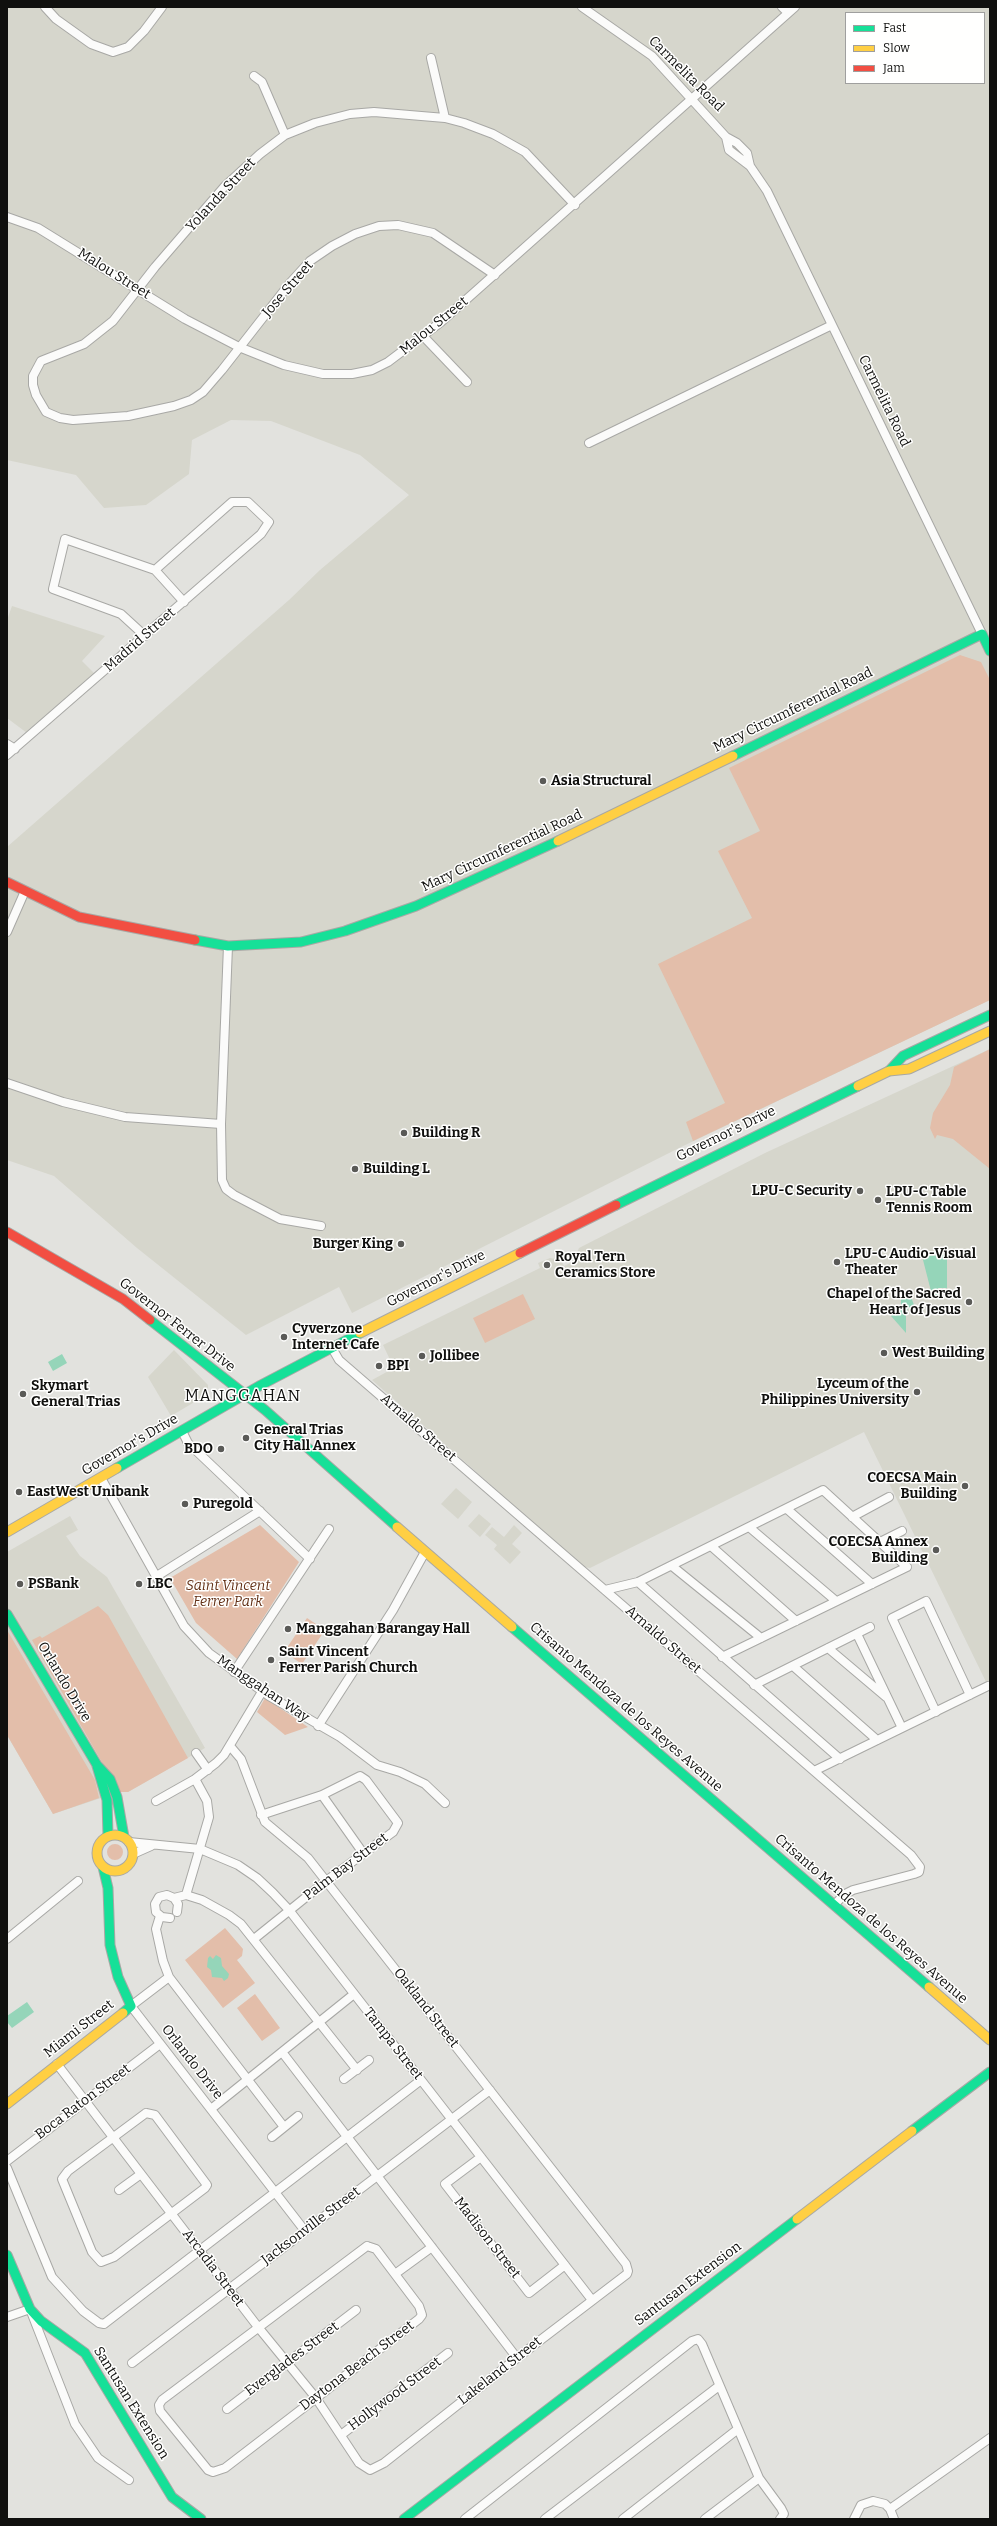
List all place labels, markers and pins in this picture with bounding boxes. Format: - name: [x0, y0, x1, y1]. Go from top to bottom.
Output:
- place label: Asia Structural: [551, 773, 652, 789]
- marker: Asia Structural: [538, 776, 548, 786]
- place label: Building R: [412, 1125, 480, 1141]
- marker: Building R: [399, 1128, 409, 1138]
- place label: Building L: [363, 1161, 430, 1177]
- marker: Building L: [350, 1164, 360, 1174]
- place label: LPU-C Security: [752, 1183, 852, 1199]
- place label: LPU-C Table Tennis Room: [886, 1184, 972, 1216]
- marker: LPU-C Security: [855, 1186, 865, 1196]
- marker: LPU-C Table Tennis Room: [873, 1195, 883, 1205]
- place label: Burger King: [313, 1236, 393, 1252]
- marker: Burger King: [396, 1239, 406, 1249]
- place label: LPU-C Audio-Visual Theater: [845, 1246, 976, 1278]
- place label: Royal Tern Ceramics Store: [555, 1249, 655, 1282]
- marker: LPU-C Audio-Visual Theater: [832, 1257, 842, 1267]
- marker: Royal Tern Ceramics Store: [542, 1260, 552, 1270]
- place label: Chapel of the Sacred Heart of Jesus: [827, 1286, 961, 1318]
- marker: Chapel of the Sacred Heart of Jesus: [964, 1297, 974, 1307]
- place label: Cyverzone Internet Cafe: [292, 1321, 380, 1354]
- marker: Cyverzone Internet Cafe: [279, 1332, 289, 1342]
- place label: West Building: [892, 1345, 985, 1361]
- place label: Jollibee: [430, 1348, 479, 1364]
- marker: West Building: [879, 1348, 889, 1358]
- marker: Jollibee: [417, 1351, 427, 1361]
- place label: BPI: [387, 1358, 409, 1374]
- marker: BPI: [374, 1361, 384, 1371]
- place label: Lyceum of the Philippines University: [761, 1376, 909, 1408]
- place label: Skymart General Trias: [31, 1378, 120, 1410]
- marker: Lyceum of the Philippines University: [912, 1387, 922, 1397]
- marker: Skymart General Trias: [18, 1389, 28, 1399]
- place label: General Trias City Hall Annex: [254, 1422, 356, 1454]
- marker: General Trias City Hall Annex: [241, 1433, 251, 1443]
- place label: BDO: [184, 1441, 213, 1457]
- marker: BDO: [216, 1444, 226, 1454]
- place label: COECSA Main Building: [867, 1470, 957, 1502]
- marker: COECSA Main Building: [960, 1481, 970, 1491]
- place label: EastWest Unibank: [27, 1484, 149, 1500]
- marker: EastWest Unibank: [14, 1487, 24, 1497]
- place label: Puregold: [193, 1496, 253, 1512]
- marker: Puregold: [180, 1499, 190, 1509]
- place label: COECSA Annex Building: [828, 1534, 928, 1566]
- marker: COECSA Annex Building: [931, 1545, 941, 1555]
- place label: PSBank: [28, 1576, 79, 1592]
- place label: LBC: [147, 1576, 173, 1592]
- marker: PSBank: [15, 1579, 25, 1589]
- marker: LBC: [134, 1579, 144, 1589]
- place label: Manggahan Barangay Hall: [296, 1621, 470, 1637]
- marker: Manggahan Barangay Hall: [283, 1624, 293, 1634]
- place label: Saint Vincent Ferrer Parish Church: [279, 1644, 418, 1676]
- marker: Saint Vincent Ferrer Parish Church: [266, 1655, 276, 1665]

